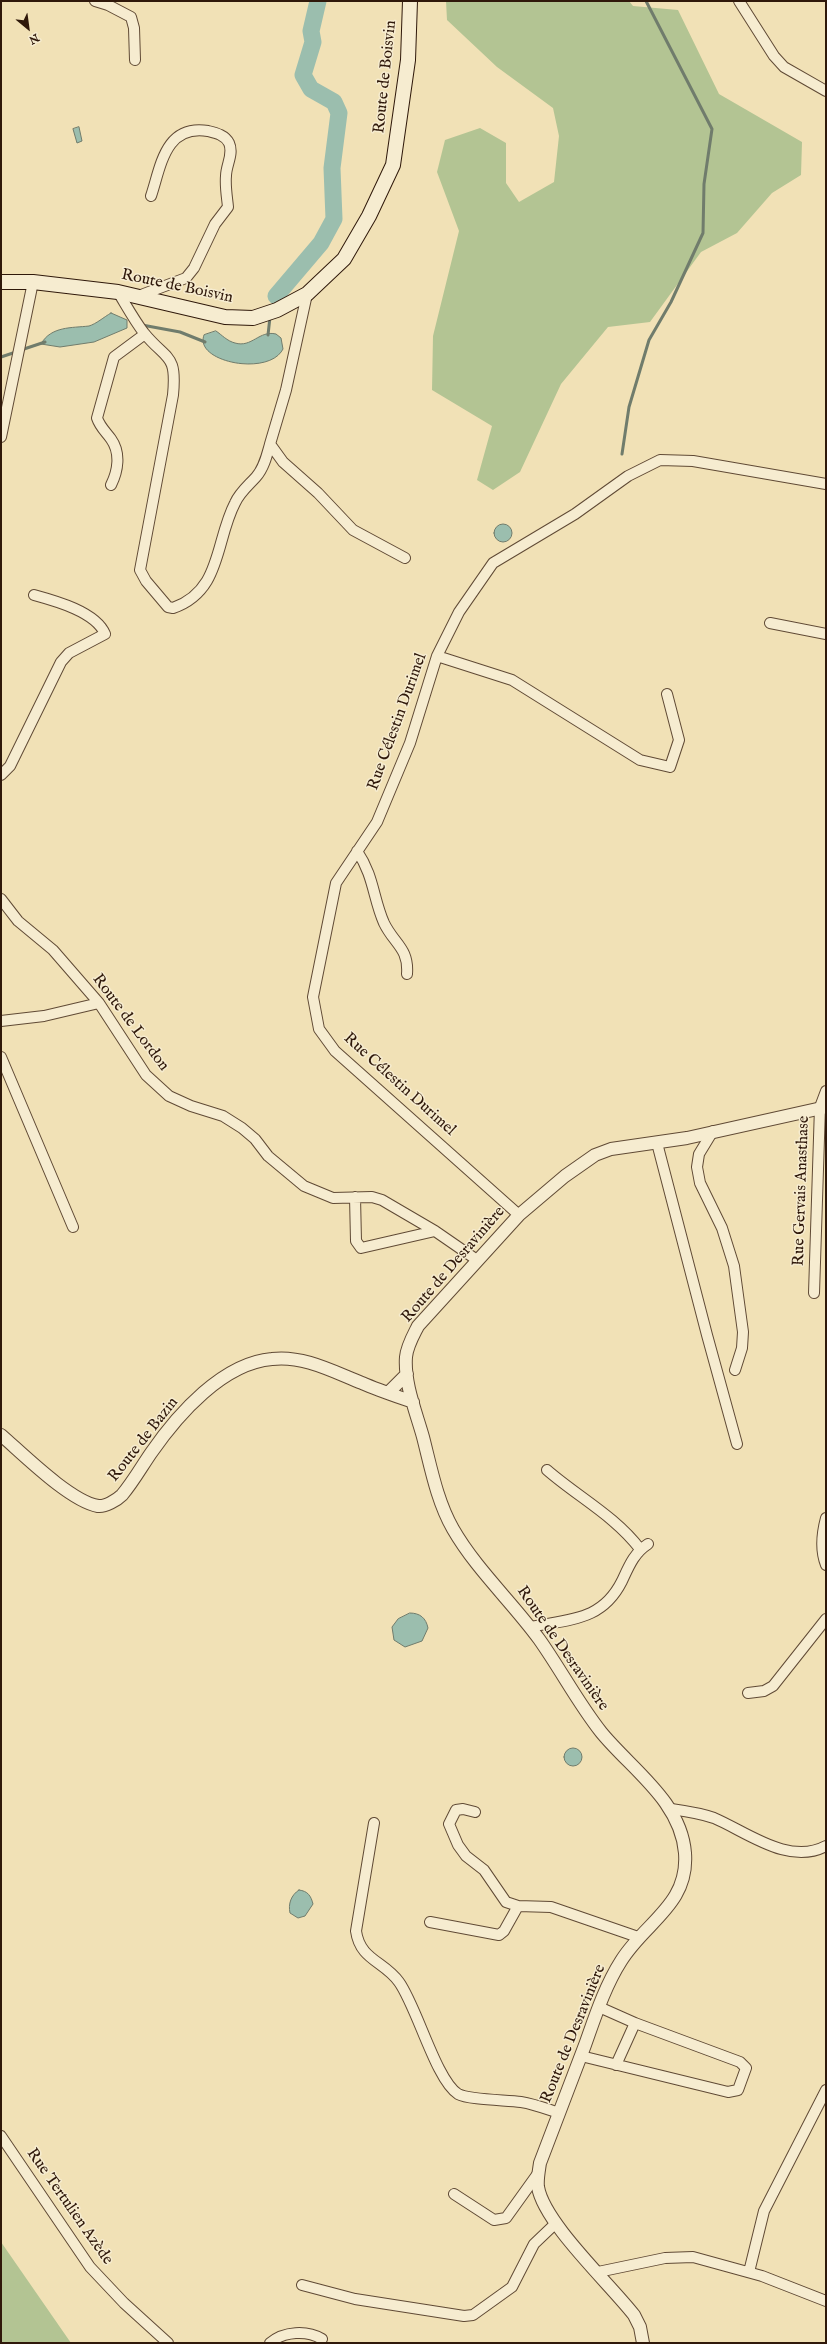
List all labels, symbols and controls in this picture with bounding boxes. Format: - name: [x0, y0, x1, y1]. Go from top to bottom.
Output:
- north arrow: [8, 8, 48, 48]
- street label: Route de Boisvin: [371, 19, 401, 135]
- text: N: [26, 30, 41, 47]
- street label: Route de Boisvin: [119, 266, 235, 308]
- street label: Rue Célestin Durimel: [364, 651, 432, 793]
- street label: Route de Lordon: [87, 971, 173, 1075]
- street label: Rue Célestin Durimel: [339, 1030, 459, 1140]
- street label: Rue Gervais Anasthase: [790, 1116, 814, 1266]
- street label: Route de Desravinière: [398, 1203, 510, 1327]
- street label: Route de Bazin: [105, 1394, 183, 1486]
- street label: Route de Desravinière: [512, 1583, 612, 1715]
- street label: Route de Desravinière: [537, 1962, 611, 2106]
- street label: Rue Tertulien Azède: [22, 2145, 116, 2269]

